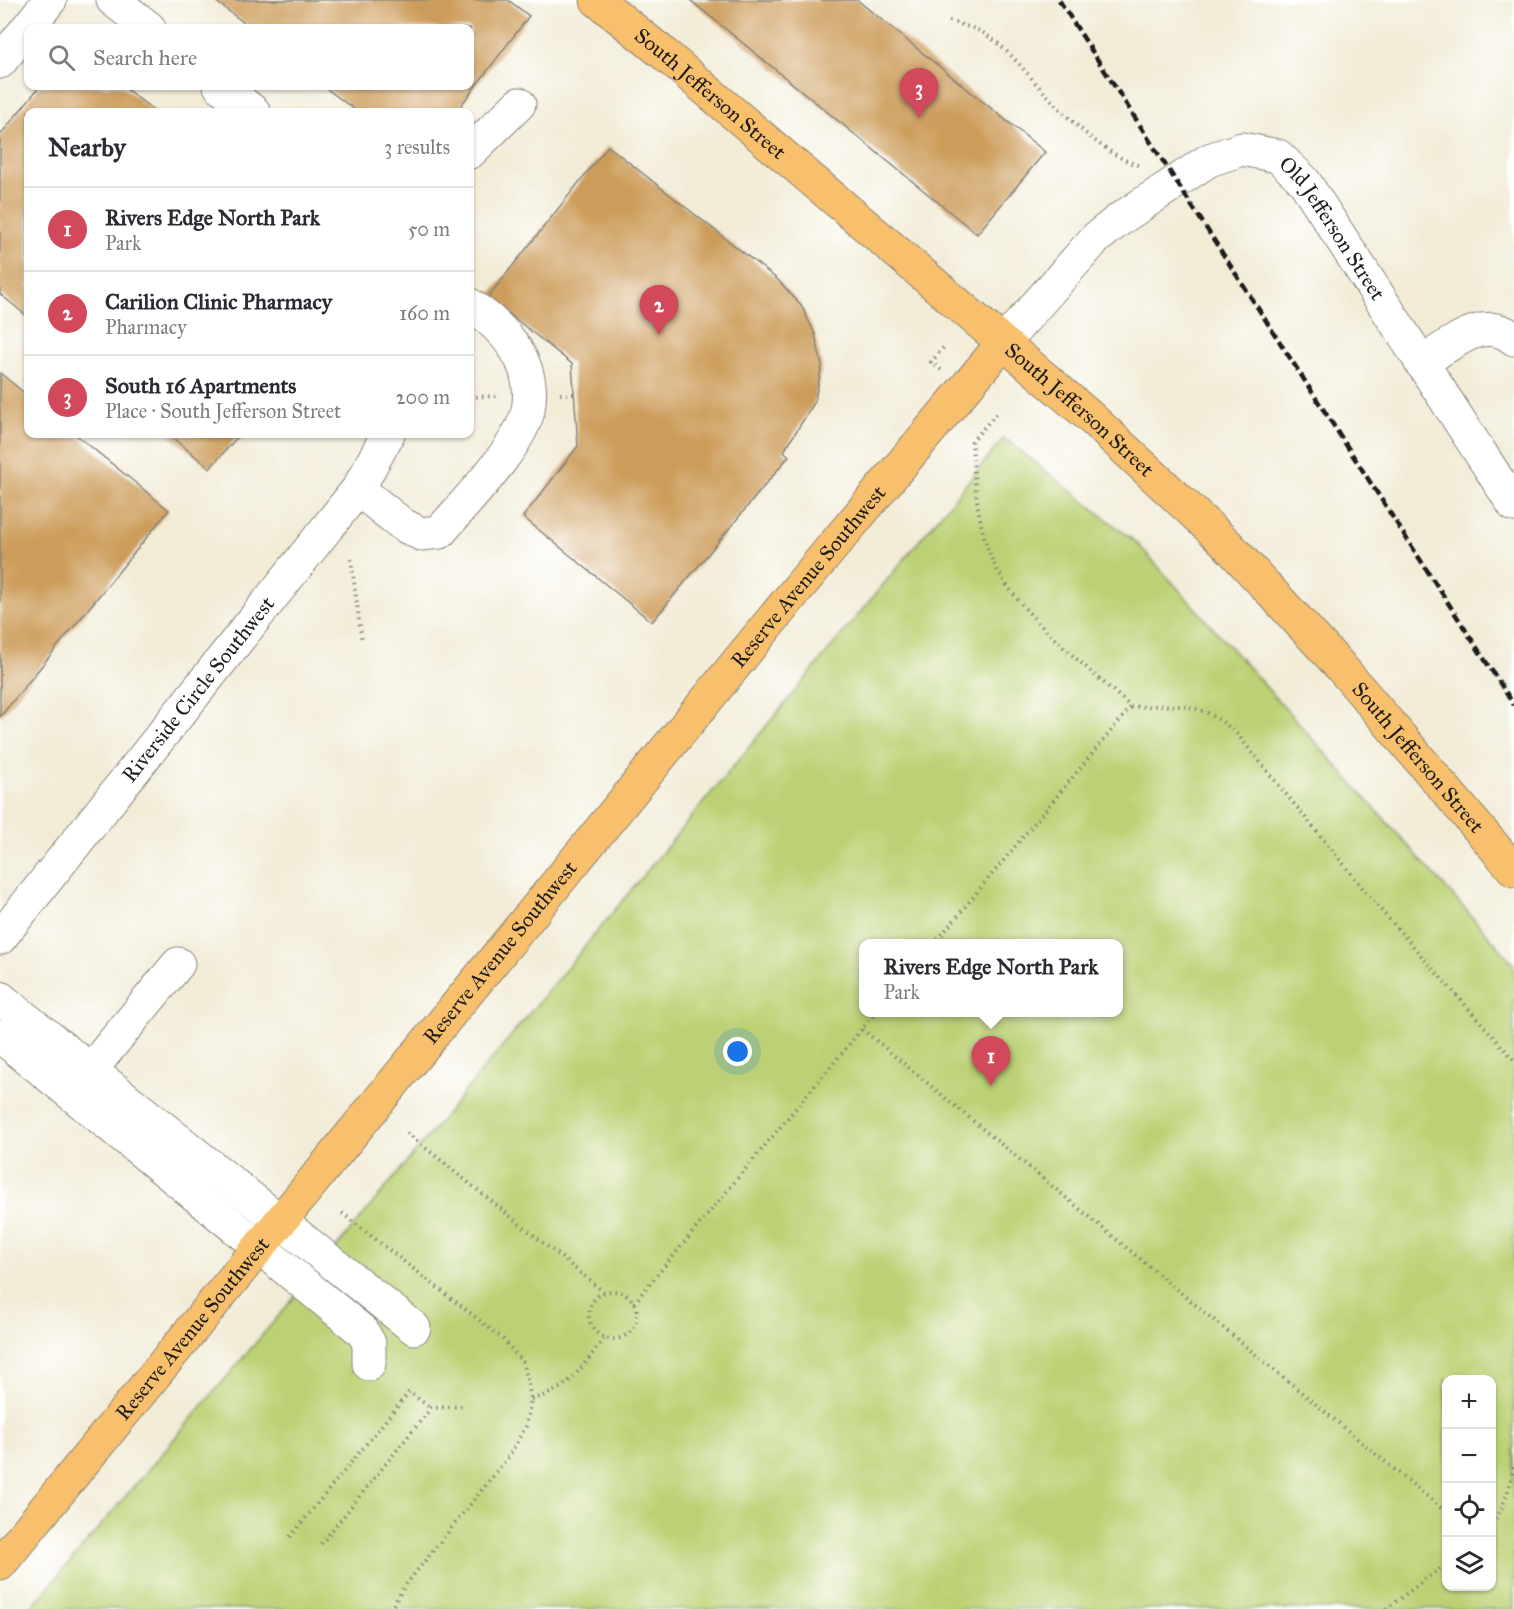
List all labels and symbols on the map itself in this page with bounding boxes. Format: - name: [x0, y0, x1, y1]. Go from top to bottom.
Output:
- street label: South Jefferson Street: [629, 22, 792, 165]
- pin: 3: [900, 68, 938, 118]
- street label: Old Jefferson Street: [1273, 151, 1391, 306]
- pin: 2: [640, 286, 678, 335]
- street label: South Jefferson Street: [1000, 337, 1160, 483]
- street label: Reserve Avenue Southwest: [725, 480, 892, 673]
- street label: Riverside Circle Southwest: [116, 591, 280, 787]
- street label: South Jefferson Street: [1346, 677, 1490, 839]
- street label: Reserve Avenue Southwest: [418, 855, 583, 1049]
- pin: 1: [972, 1036, 1010, 1086]
- your location: [723, 1037, 752, 1066]
- street label: Reserve Avenue Southwest: [110, 1231, 275, 1426]

